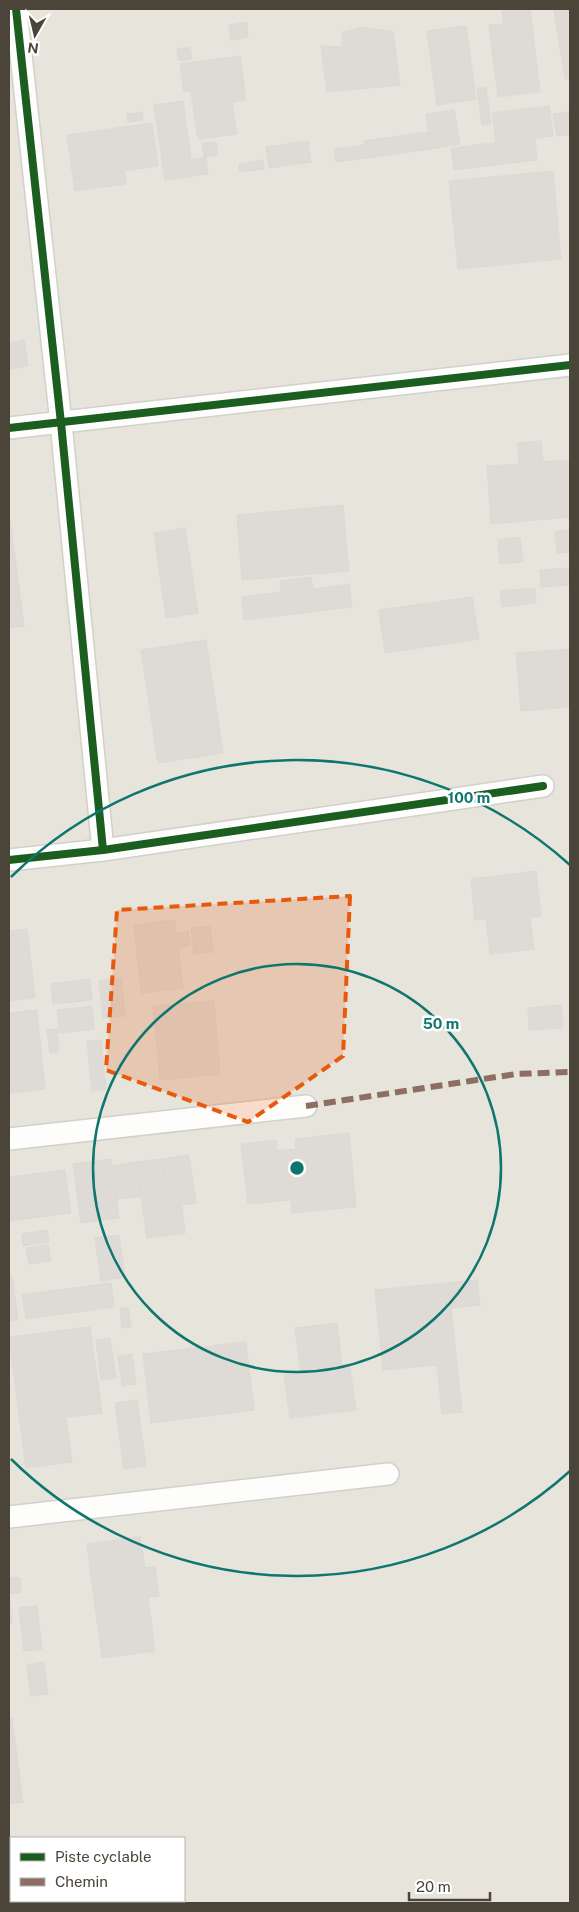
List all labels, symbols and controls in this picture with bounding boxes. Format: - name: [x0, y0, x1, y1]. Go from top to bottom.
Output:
- north arrow: [10, 10, 60, 60]
- text: N: [27, 39, 40, 57]
- text: 100 m: [448, 789, 490, 806]
- text: 50 m: [423, 1015, 459, 1032]
- centre of rings: [288, 1159, 306, 1177]
- legend: [10, 1837, 185, 1902]
- text: Piste cyclable: [55, 1848, 152, 1865]
- scale bar: [409, 1870, 490, 1902]
- text: Chemin: [55, 1873, 108, 1890]
- text: 20 m: [416, 1878, 451, 1895]

